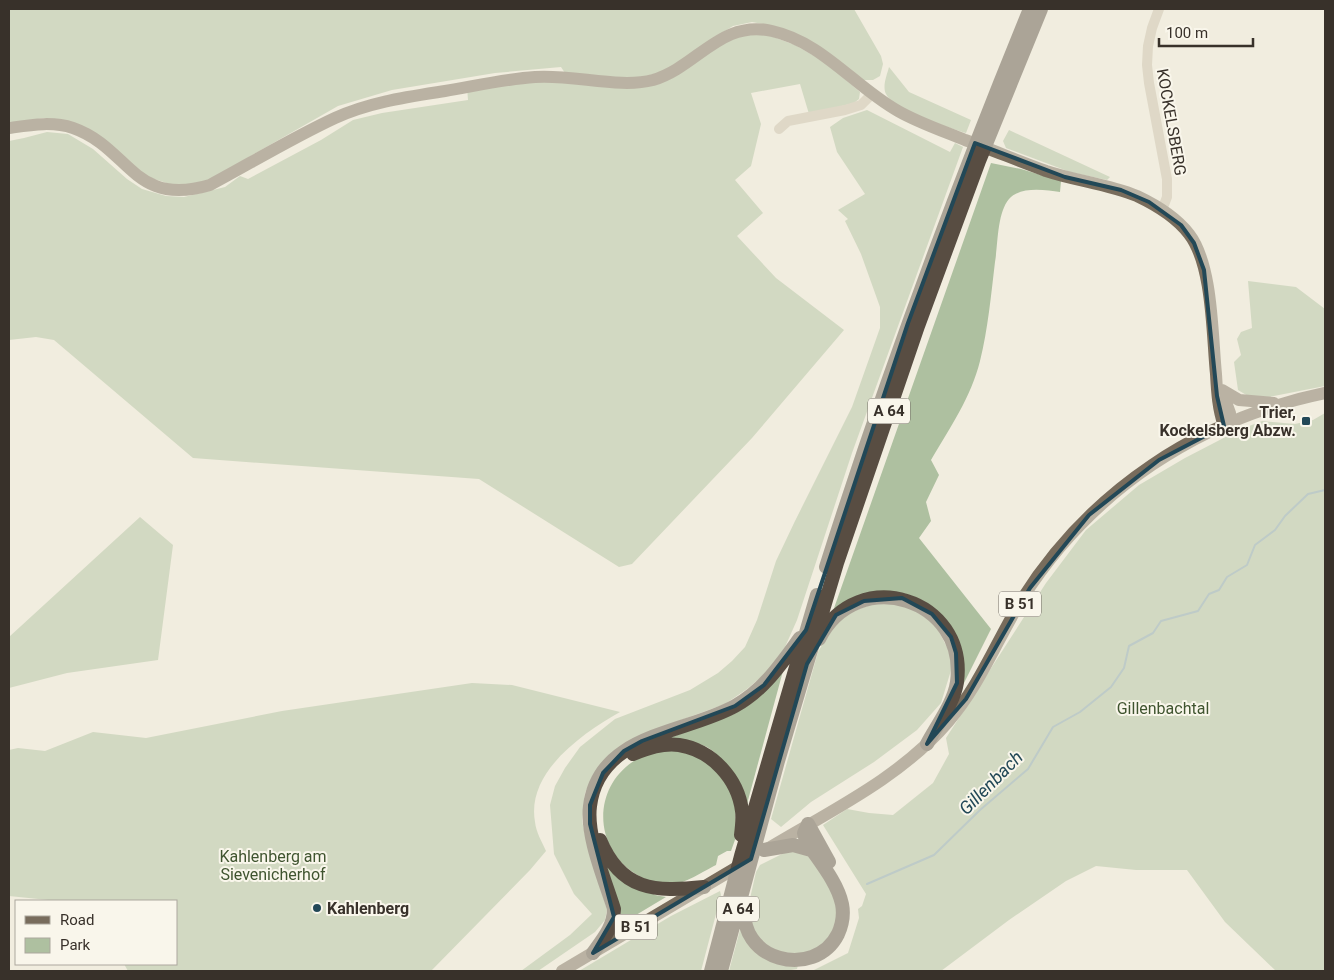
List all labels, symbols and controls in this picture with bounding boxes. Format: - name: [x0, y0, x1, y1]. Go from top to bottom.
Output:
- scale bar: [1159, 15, 1253, 47]
- text: 100 m: [1166, 24, 1208, 42]
- street label: KOCKELSBERG: [1153, 67, 1190, 177]
- road number: A 64: [868, 398, 910, 424]
- place label: Trier, Kockelsberg Abzw.: [1160, 403, 1296, 440]
- marker: Trier, Kockelsberg Abzw.: [1300, 415, 1312, 427]
- road number: B 51: [999, 592, 1041, 616]
- park label: Gillenbachtal: [1117, 699, 1209, 718]
- water label: Gillenbach: [954, 746, 1027, 819]
- park label: Kahlenberg am Sievenicherhof: [219, 847, 327, 884]
- road number: A 64: [717, 896, 759, 922]
- place label: Kahlenberg: [327, 899, 409, 918]
- legend: [15, 900, 178, 965]
- marker: Kahlenberg: [311, 902, 323, 914]
- text: Road: [60, 911, 94, 929]
- road number: B 51: [615, 914, 657, 940]
- text: Park: [60, 936, 91, 954]

